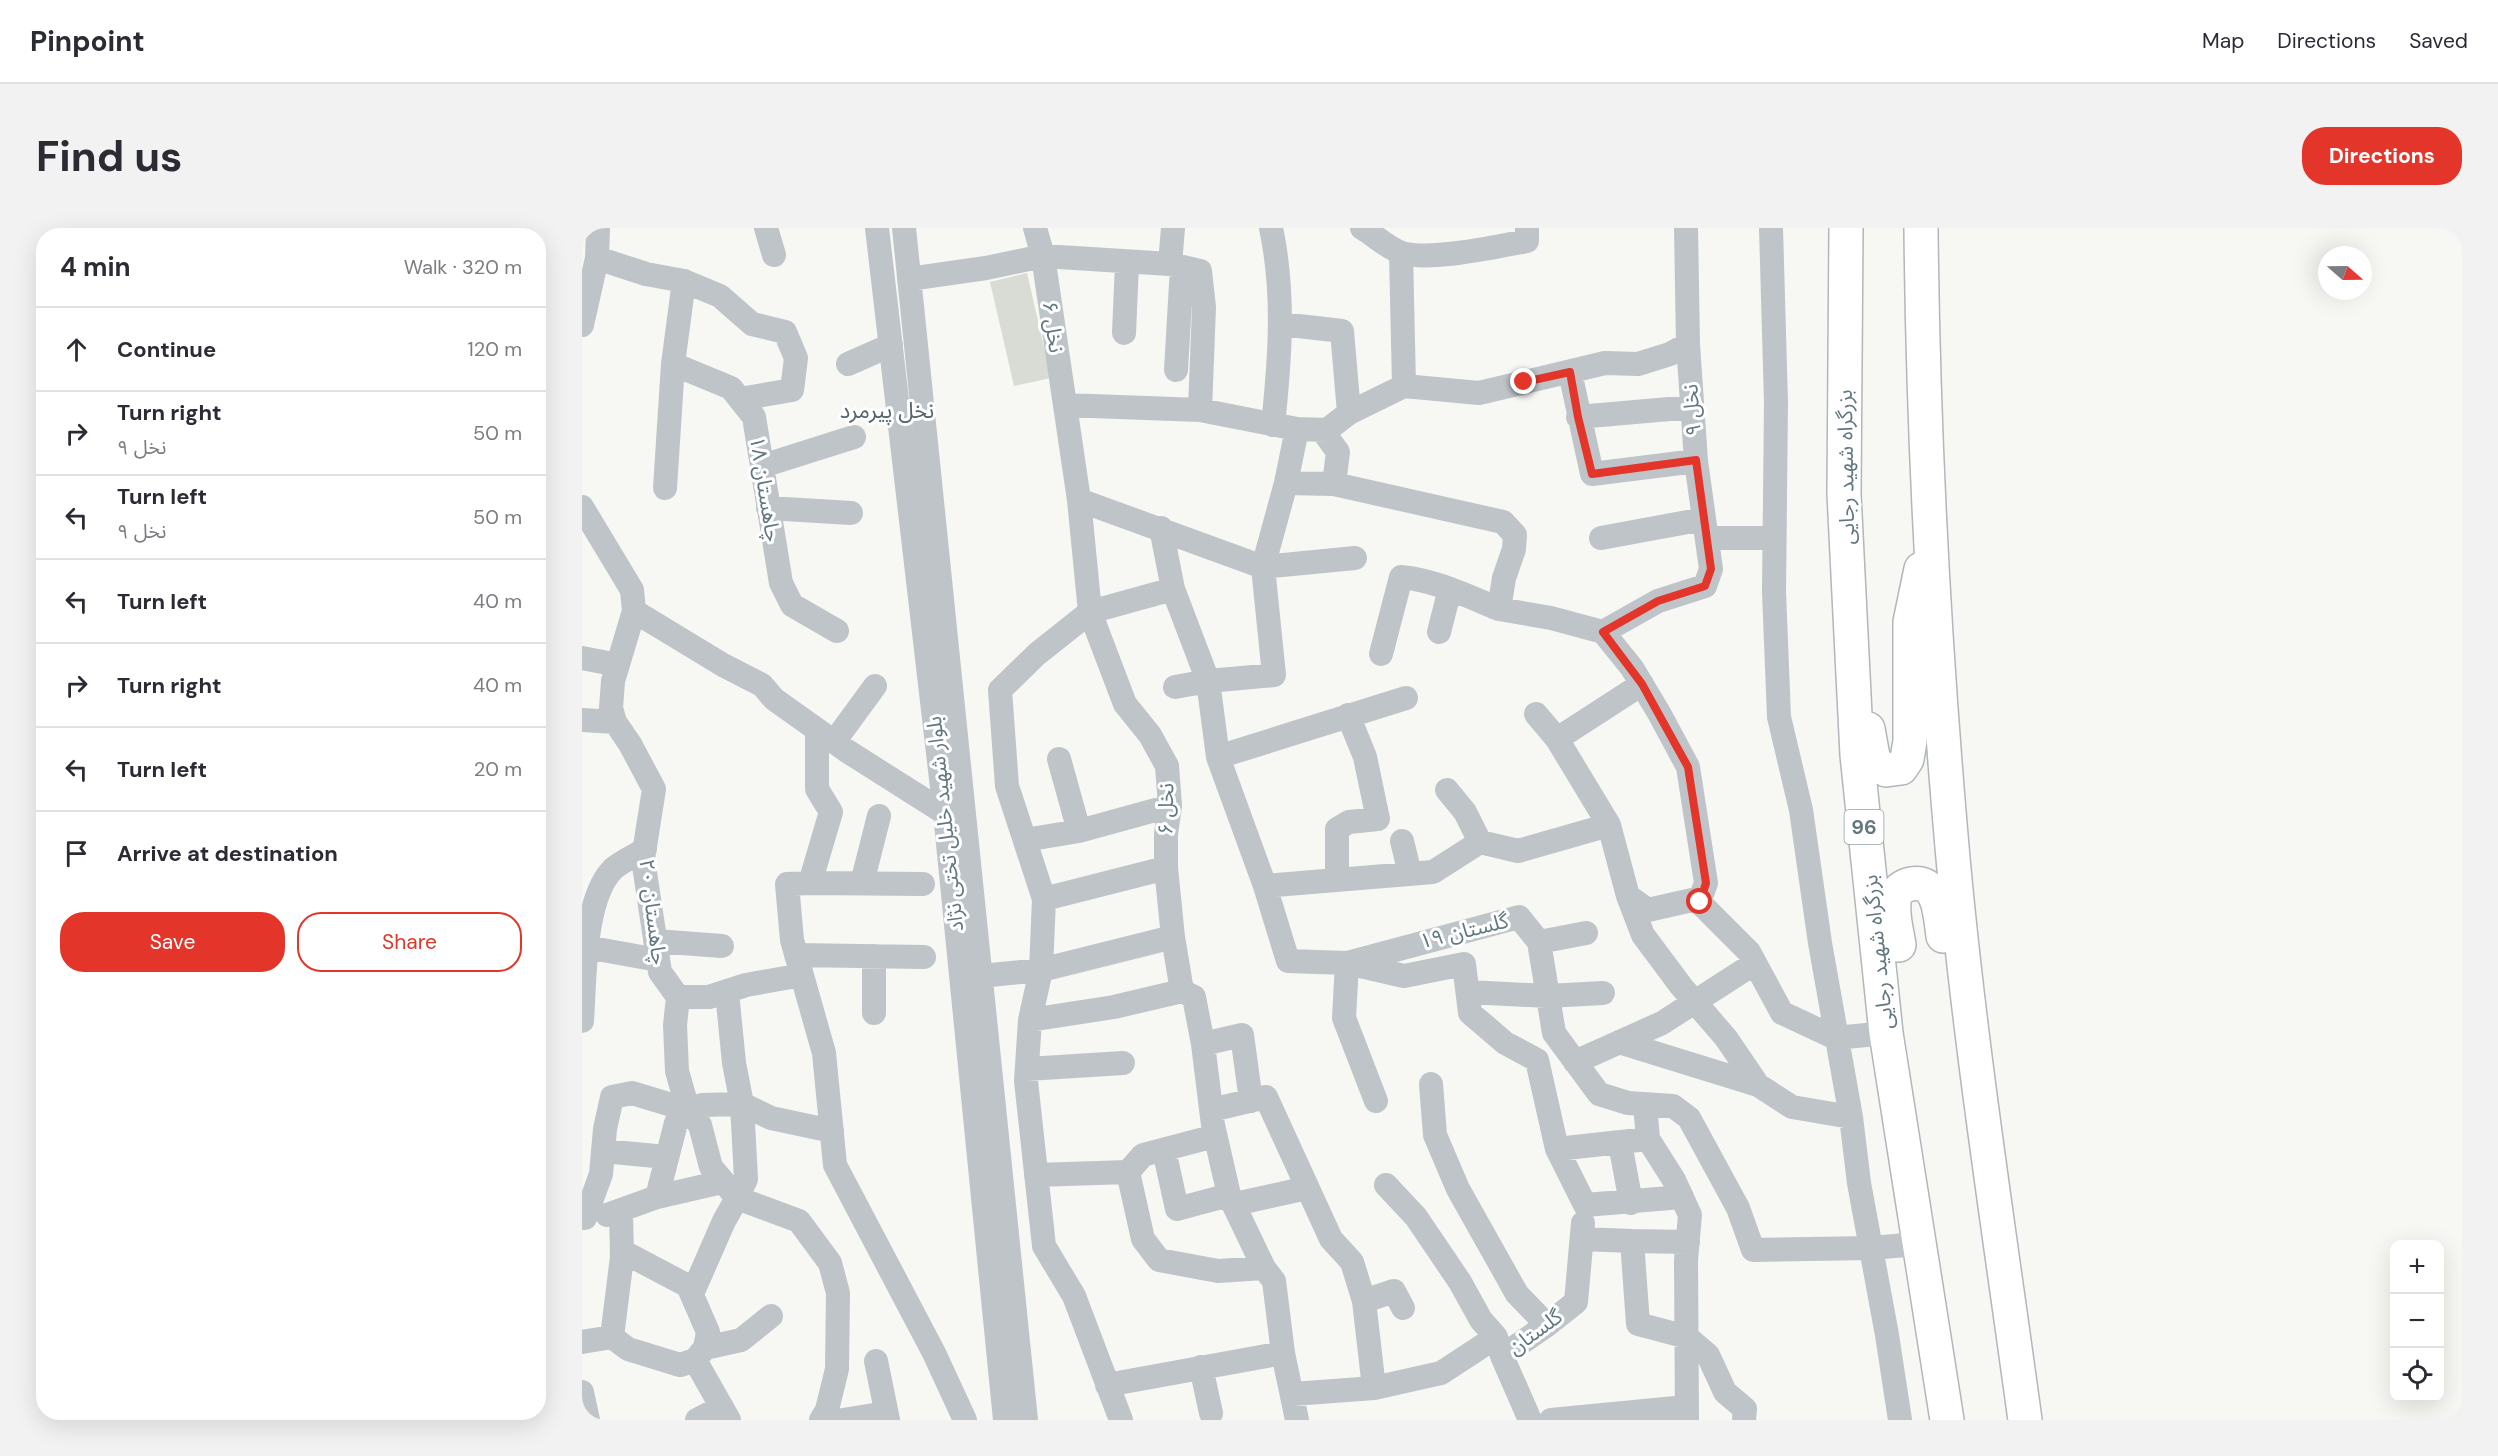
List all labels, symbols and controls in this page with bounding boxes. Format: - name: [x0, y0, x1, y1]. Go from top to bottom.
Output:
- text: Pinpoint: [30, 23, 145, 60]
- text: Map: [2202, 27, 2244, 55]
- text: Directions: [2277, 27, 2376, 55]
- text: Saved: [2409, 27, 2468, 55]
- button: Directions: [2302, 127, 2462, 185]
- text: Find us: [36, 129, 182, 184]
- north arrow: [2318, 246, 2372, 300]
- text: 4 min: [60, 250, 131, 284]
- text: Walk · 320 m: [404, 254, 522, 280]
- street label: نخل ۶: [1036, 299, 1070, 355]
- icon: ahead: [60, 333, 93, 366]
- text: Continue: [117, 335, 216, 364]
- text: 120 m: [468, 336, 522, 362]
- route end: [1510, 368, 1536, 394]
- street label: نخل ۹: [1676, 383, 1708, 437]
- street label: بزرگراه شهید رجایی: [1831, 389, 1861, 545]
- district label: نخل پیرمرد: [840, 396, 934, 425]
- text: Turn right: [117, 398, 222, 427]
- icon: right: [60, 417, 93, 450]
- text: 50 m: [473, 420, 522, 446]
- text: نخل ۹: [117, 434, 167, 460]
- street label: چاهستان ۱۸: [743, 434, 787, 544]
- text: Turn left: [117, 482, 207, 511]
- icon: left: [60, 501, 93, 534]
- text: 50 m: [473, 504, 522, 530]
- text: نخل ۹: [117, 518, 167, 544]
- icon: left: [60, 585, 93, 618]
- text: Turn left: [117, 587, 207, 616]
- text: 40 m: [473, 588, 522, 614]
- icon: right: [60, 669, 93, 702]
- text: Turn right: [117, 671, 222, 700]
- text: 40 m: [473, 672, 522, 698]
- street label: بلوار شهید خلیل تختی نژاد: [920, 715, 970, 933]
- icon: left: [60, 753, 93, 786]
- text: Turn left: [117, 755, 207, 784]
- text: 20 m: [474, 756, 522, 782]
- street label: نخل ۶: [1152, 783, 1180, 835]
- road number: 96: [1844, 810, 1884, 844]
- icon: arrive: [60, 837, 93, 870]
- text: Arrive at destination: [117, 839, 338, 868]
- street label: چاهستان ۲۰: [633, 858, 673, 966]
- street label: بزرگراه شهید رجایی: [1856, 873, 1900, 1031]
- route start: [1686, 888, 1712, 914]
- street label: گلستان ۱۹: [1417, 906, 1512, 956]
- button: Save: [60, 912, 285, 972]
- button: Share: [297, 912, 522, 972]
- map controls: [2390, 1240, 2444, 1402]
- button: +: [2390, 1240, 2444, 1294]
- button: −: [2390, 1294, 2444, 1348]
- street label: گلستان: [1502, 1303, 1568, 1361]
- button: locate: [2390, 1348, 2444, 1402]

